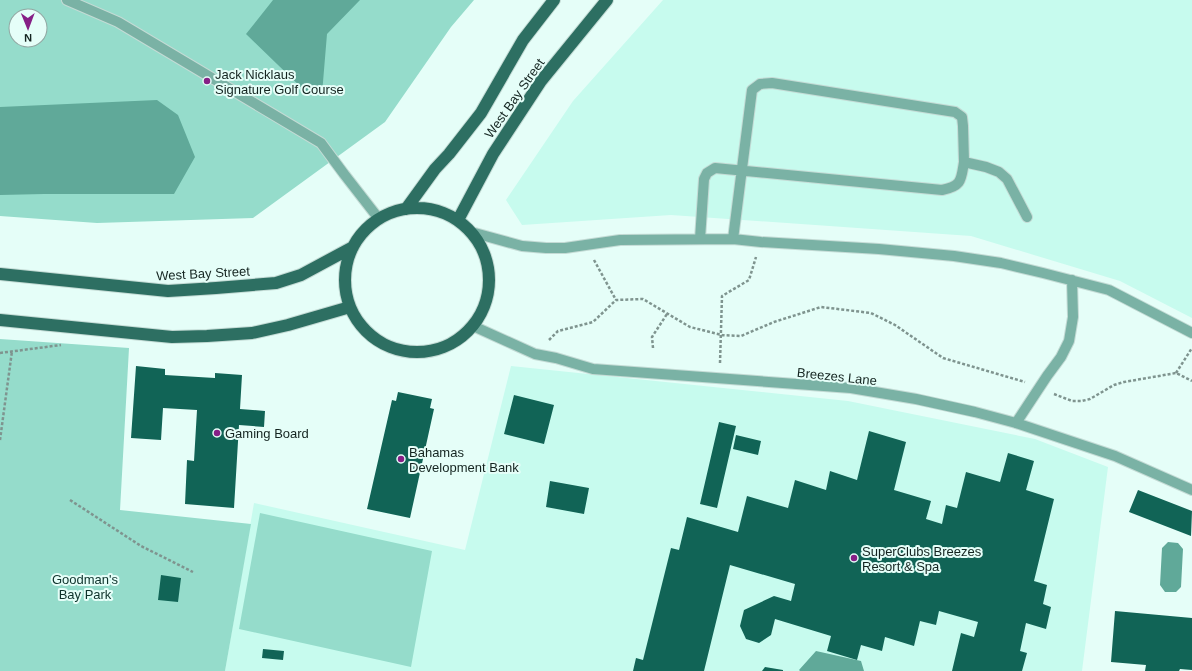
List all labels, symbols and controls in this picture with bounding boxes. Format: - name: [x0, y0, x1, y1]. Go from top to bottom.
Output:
- north arrow: [8, 8, 48, 48]
- text: N: [24, 32, 32, 44]
- street label: West Bay Street: [481, 55, 548, 141]
- place label: Jack Nicklaus Signature Golf Course: [215, 67, 344, 97]
- marker: Jack Nicklaus Signature Golf Course: [202, 76, 212, 86]
- street label: West Bay Street: [156, 264, 251, 283]
- street label: Breezes Lane: [796, 365, 878, 388]
- place label: Gaming Board: [225, 426, 309, 441]
- marker: Gaming Board: [212, 428, 222, 438]
- place label: Bahamas Development Bank: [409, 445, 519, 475]
- marker: Bahamas Development Bank: [396, 454, 406, 464]
- place label: SuperClubs Breezes Resort & Spa: [862, 544, 982, 574]
- marker: SuperClubs Breezes Resort & Spa: [849, 553, 859, 563]
- park label: Goodman's Bay Park: [52, 572, 119, 602]

